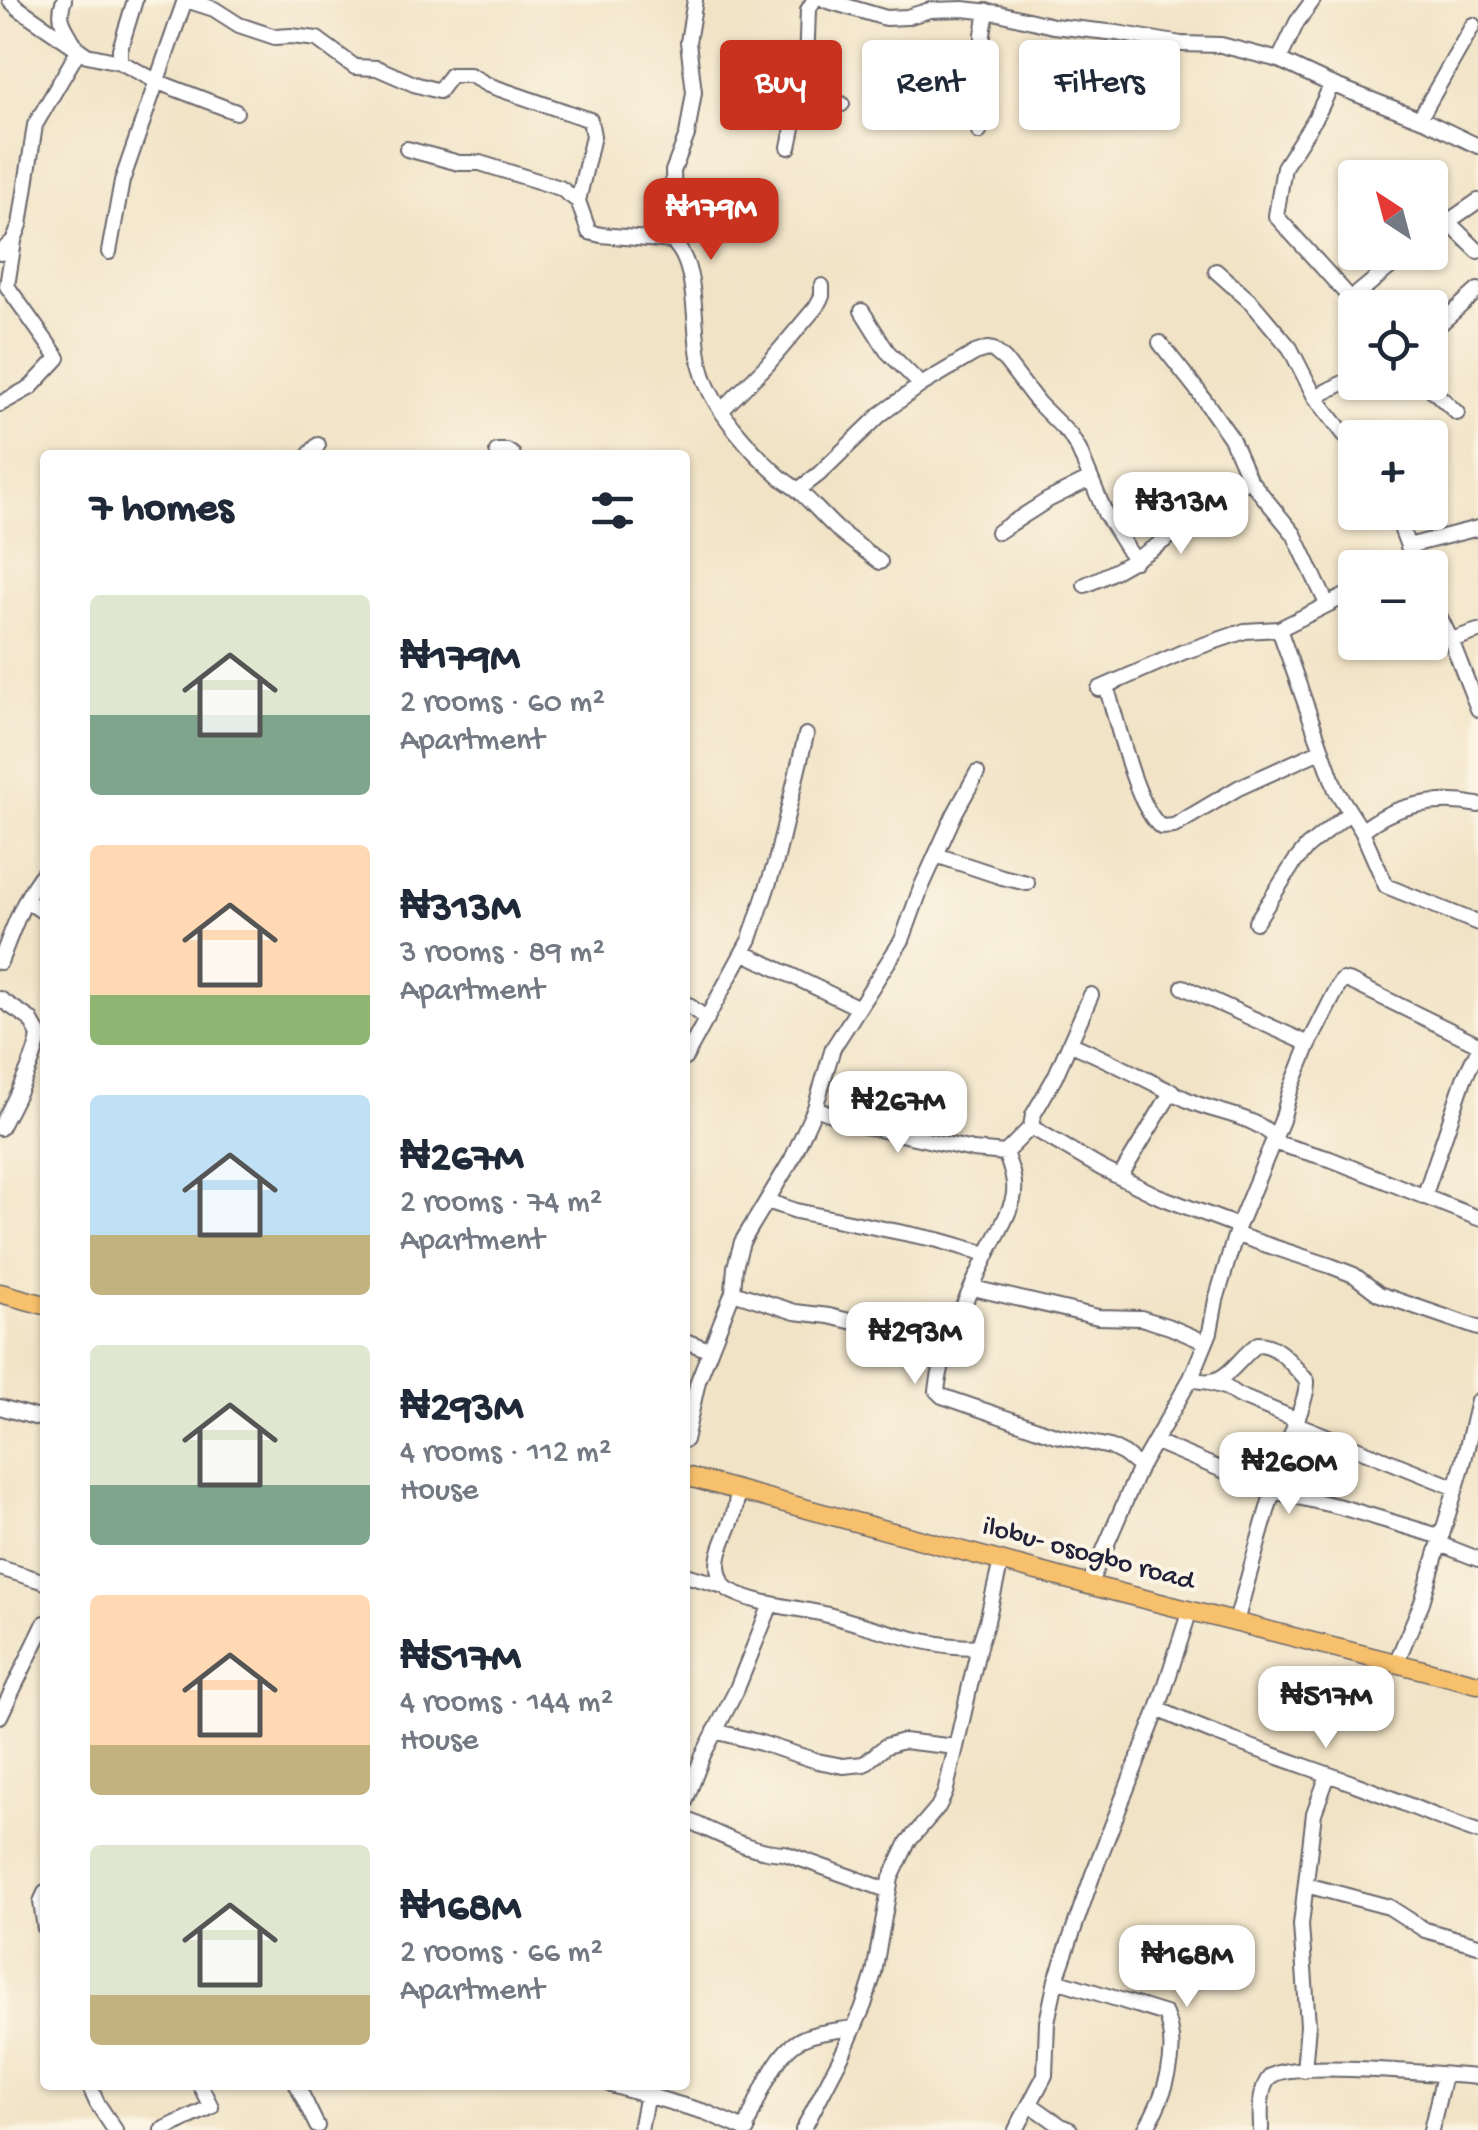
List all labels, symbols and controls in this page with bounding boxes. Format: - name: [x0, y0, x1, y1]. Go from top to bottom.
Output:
- chip: Buy: [720, 40, 842, 130]
- chip: Rent: [862, 40, 999, 130]
- chip: Filters: [1019, 40, 1180, 130]
- north arrow: [1338, 160, 1448, 270]
- map controls: [1338, 160, 1448, 660]
- pin: ₦179M: [641, 178, 781, 263]
- text: ₦179M: [666, 191, 756, 229]
- button: locate: [1338, 290, 1448, 400]
- button: +: [1338, 420, 1448, 530]
- pin: ₦313M: [1111, 472, 1251, 557]
- icon: filters: [585, 483, 640, 538]
- text: ₦313M: [1135, 485, 1227, 523]
- text: 7 homes: [90, 486, 233, 535]
- button: −: [1338, 550, 1448, 660]
- icon: home: [170, 635, 290, 755]
- text: ₦179M: [400, 636, 519, 685]
- text: 2 rooms · 60 m²: [400, 685, 605, 723]
- text: Apartment: [400, 723, 544, 761]
- icon: home: [170, 885, 290, 1005]
- text: ₦313M: [400, 886, 520, 935]
- text: 3 rooms · 89 m²: [400, 935, 605, 973]
- text: Apartment: [400, 973, 544, 1011]
- pin: ₦267M: [828, 1071, 968, 1156]
- text: ₦267M: [851, 1084, 945, 1122]
- icon: home: [170, 1135, 290, 1255]
- text: ₦267M: [400, 1136, 523, 1185]
- text: 2 rooms · 74 m²: [400, 1185, 602, 1223]
- text: Apartment: [400, 1223, 544, 1261]
- pin: ₦293M: [845, 1302, 985, 1387]
- text: ₦293M: [868, 1315, 962, 1353]
- icon: home: [170, 1385, 290, 1505]
- text: ₦293M: [400, 1386, 523, 1435]
- pin: ₦260M: [1219, 1432, 1359, 1517]
- text: 4 rooms · 112 m²: [400, 1435, 611, 1473]
- text: ₦260M: [1241, 1445, 1337, 1483]
- text: House: [400, 1473, 478, 1511]
- street label: ilobu- osogbo road: [979, 1511, 1200, 1600]
- icon: home: [170, 1635, 290, 1755]
- text: ₦517M: [400, 1636, 520, 1685]
- pin: ₦517M: [1256, 1666, 1396, 1751]
- text: ₦517M: [1280, 1679, 1372, 1717]
- text: 4 rooms · 144 m²: [400, 1685, 613, 1723]
- text: House: [400, 1723, 478, 1761]
- icon: home: [170, 1885, 290, 2005]
- text: ₦168M: [400, 1886, 521, 1935]
- pin: ₦168M: [1117, 1925, 1257, 2010]
- text: 2 rooms · 66 m²: [400, 1935, 603, 1973]
- text: ₦168M: [1141, 1938, 1233, 1976]
- text: Apartment: [400, 1973, 544, 2011]

